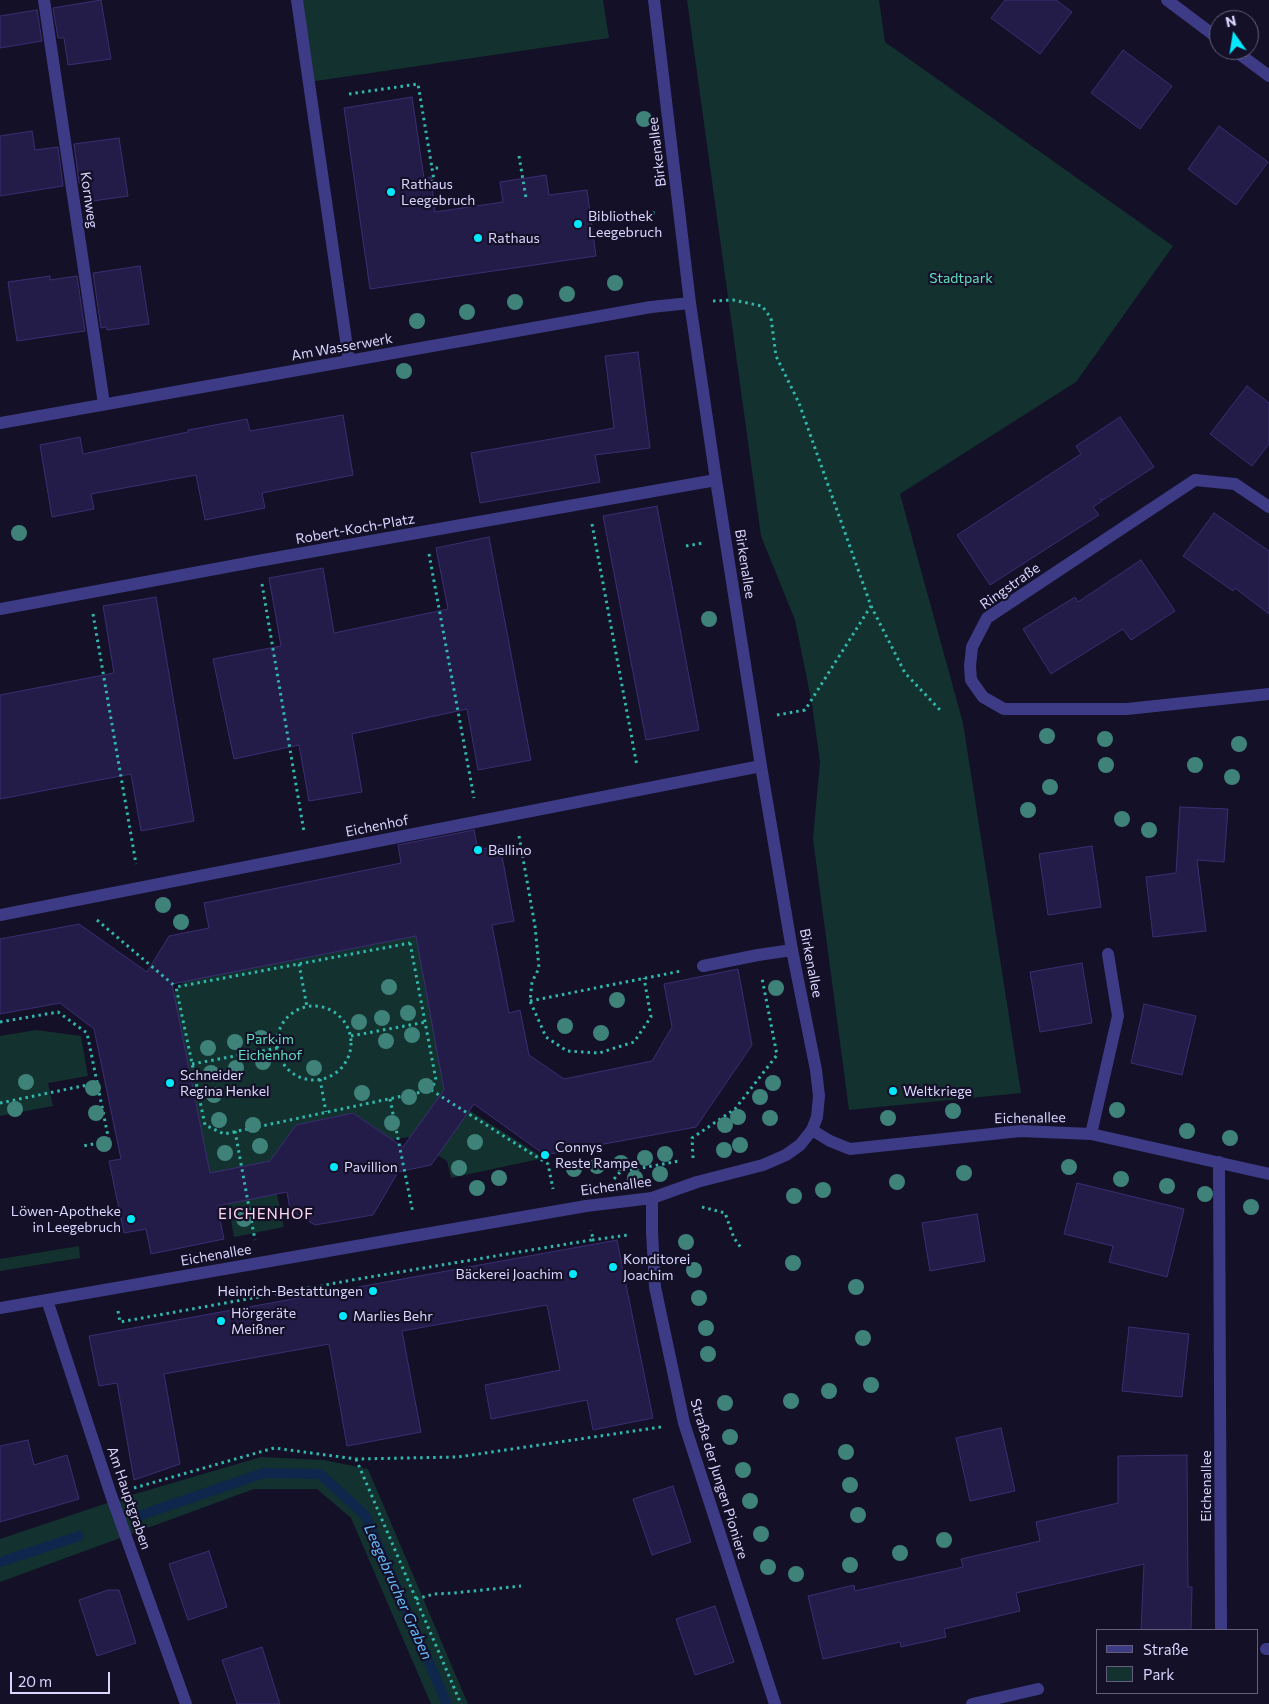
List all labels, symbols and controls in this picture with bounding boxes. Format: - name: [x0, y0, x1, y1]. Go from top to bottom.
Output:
- north arrow: [1209, 10, 1259, 60]
- text: N: [1224, 11, 1238, 30]
- street label: Birkenallee: [644, 116, 670, 188]
- street label: Kornweg: [77, 171, 101, 229]
- place label: Rathaus Leegebruch: [401, 176, 475, 208]
- marker: Rathaus Leegebruch: [385, 186, 397, 198]
- place label: Bibliothek Leegebruch: [588, 208, 662, 240]
- marker: Bibliothek Leegebruch: [572, 218, 584, 230]
- place label: Rathaus: [488, 230, 540, 246]
- marker: Rathaus: [472, 232, 484, 244]
- park label: Stadtpark: [929, 270, 993, 286]
- street label: Am Wasserwerk: [290, 330, 394, 364]
- street label: Robert-Koch-Platz: [294, 510, 416, 548]
- street label: Birkenallee: [731, 528, 759, 600]
- street label: Ringstraße: [977, 559, 1043, 613]
- street label: Eichenhof: [344, 812, 410, 840]
- place label: Bellino: [488, 842, 532, 858]
- marker: Bellino: [472, 844, 484, 856]
- street label: Birkenallee: [796, 927, 826, 999]
- park label: Park im Eichenhof: [238, 1031, 302, 1064]
- place label: Schneider Regina Henkel: [180, 1067, 270, 1100]
- marker: Schneider Regina Henkel: [164, 1077, 176, 1089]
- place label: Weltkriege: [903, 1083, 972, 1099]
- marker: Weltkriege: [887, 1085, 899, 1097]
- street label: Eichenallee: [994, 1109, 1066, 1127]
- place label: Connys Reste Rampe: [555, 1139, 638, 1172]
- marker: Connys Reste Rampe: [539, 1149, 551, 1161]
- place label: Pavillion: [344, 1159, 398, 1175]
- marker: Pavillion: [328, 1161, 340, 1173]
- street label: Eichenallee: [579, 1173, 653, 1199]
- place label: Löwen-Apotheke in Leegebruch: [11, 1203, 121, 1236]
- district label: EICHENHOF: [217, 1205, 315, 1223]
- marker: Löwen-Apotheke in Leegebruch: [125, 1213, 137, 1225]
- street label: Eichenallee: [179, 1241, 253, 1269]
- place label: Konditorei Joachim: [623, 1251, 690, 1284]
- marker: Konditorei Joachim: [607, 1261, 619, 1273]
- place label: Bäckerei Joachim: [456, 1266, 563, 1282]
- marker: Bäckerei Joachim: [567, 1268, 579, 1280]
- place label: Heinrich-Bestattungen: [217, 1283, 363, 1299]
- marker: Heinrich-Bestattungen: [367, 1285, 379, 1297]
- place label: Hörgeräte Meißner: [231, 1305, 296, 1338]
- place label: Marlies Behr: [353, 1308, 433, 1324]
- marker: Marlies Behr: [337, 1310, 349, 1322]
- marker: Hörgeräte Meißner: [215, 1315, 227, 1327]
- street label: Straße der Jungen Pioniere: [687, 1397, 751, 1561]
- street label: Am Hauptgraben: [103, 1444, 155, 1552]
- street label: Eichenallee: [1198, 1450, 1214, 1522]
- water label: Leegebrucher Graben: [360, 1521, 436, 1663]
- legend: [1096, 1629, 1259, 1694]
- text: Straße: [1143, 1640, 1189, 1658]
- scale bar: [12, 1662, 112, 1694]
- text: Park: [1143, 1665, 1174, 1683]
- text: 20 m: [18, 1672, 52, 1690]

